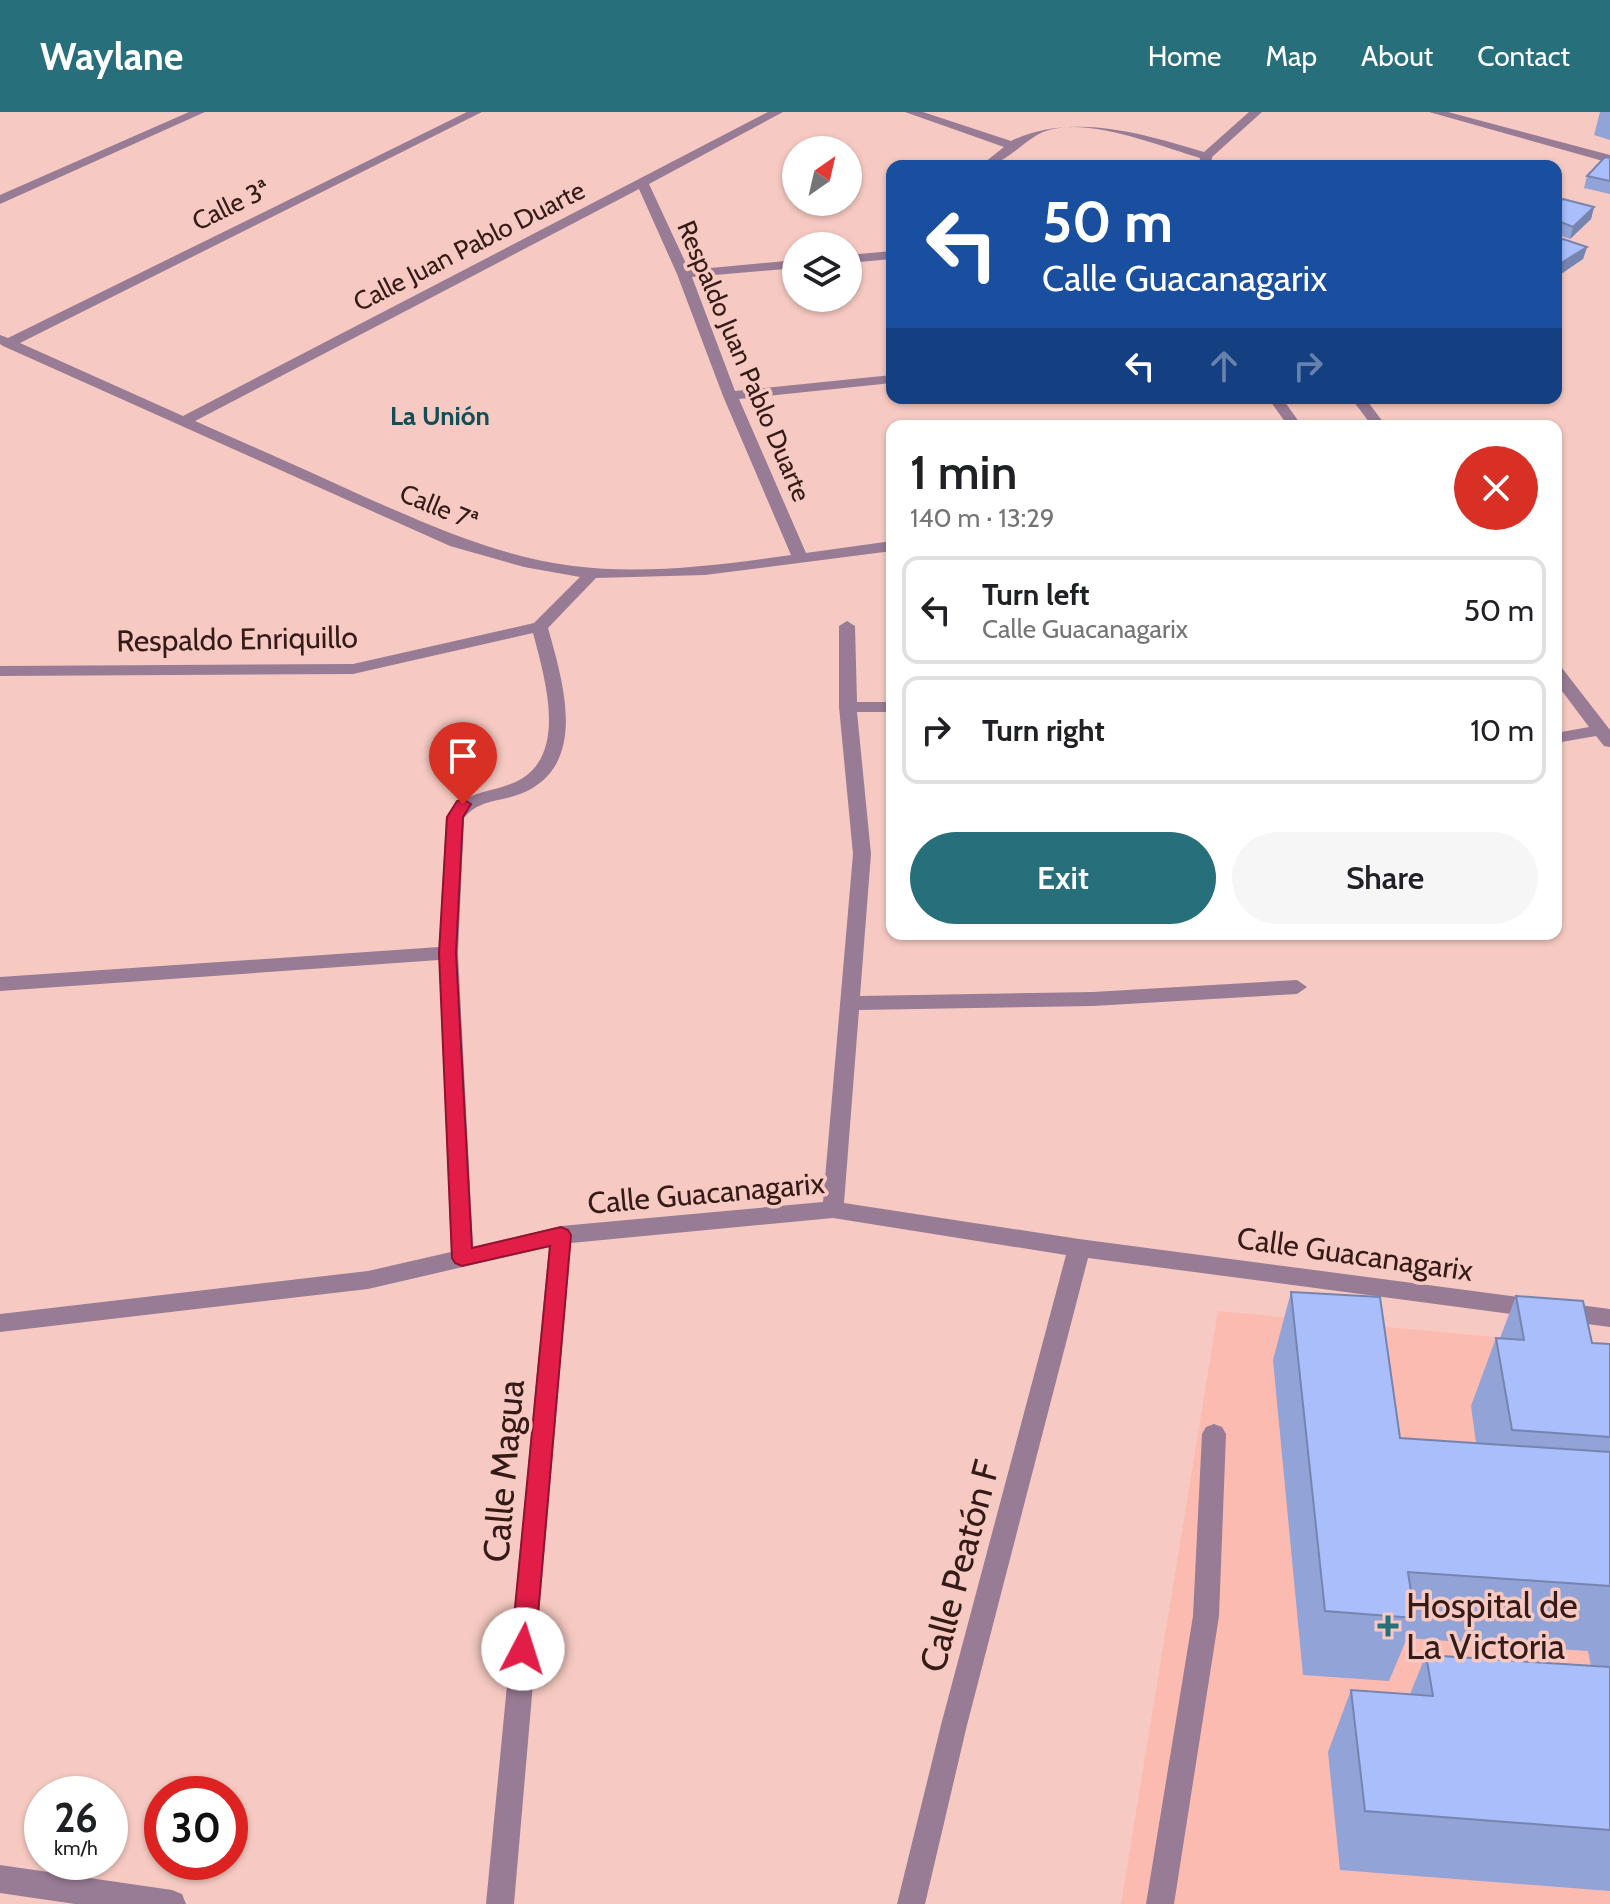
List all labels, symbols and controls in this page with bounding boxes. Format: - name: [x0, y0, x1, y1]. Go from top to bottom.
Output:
- text: Waylane: [40, 33, 183, 80]
- text: Home: [1148, 39, 1221, 73]
- text: Map: [1265, 39, 1317, 73]
- text: About: [1361, 39, 1433, 73]
- text: Contact: [1477, 39, 1570, 73]
- north arrow: [782, 136, 862, 216]
- map controls: [782, 136, 862, 312]
- street label: Calle 3ª: [187, 172, 275, 238]
- street label: Calle Juan Pablo Duarte: [348, 174, 590, 318]
- text: 50 m: [1042, 188, 1173, 256]
- icon: left: [910, 192, 1014, 296]
- street label: Respaldo Juan Pablo Duarte: [670, 216, 818, 506]
- button: layers: [782, 232, 862, 312]
- text: Calle Guacanagarix: [1042, 256, 1327, 300]
- icon: left: [1118, 344, 1162, 388]
- icon: ahead: [1202, 344, 1246, 388]
- icon: right: [1286, 344, 1330, 388]
- district label: La Unión: [390, 400, 490, 432]
- text: 1 min: [910, 443, 1017, 501]
- button: close: [1454, 446, 1538, 530]
- street label: Calle 7ª: [395, 477, 483, 537]
- text: 140 m · 13:29: [910, 502, 1055, 534]
- text: Turn left: [982, 576, 1090, 613]
- icon: left: [914, 588, 958, 632]
- text: 50 m: [1464, 592, 1534, 629]
- text: Calle Guacanagarix: [982, 613, 1188, 645]
- street label: Respaldo Enriquillo: [116, 618, 358, 660]
- icon: right: [914, 708, 958, 752]
- text: Turn right: [982, 712, 1105, 749]
- text: 10 m: [1470, 712, 1534, 749]
- pin: [429, 722, 497, 804]
- icon: arrive: [441, 734, 485, 778]
- button: Exit: [910, 832, 1216, 924]
- button: Share: [1232, 832, 1538, 924]
- street label: Calle Guacanagarix: [586, 1164, 826, 1222]
- street label: Calle Guacanagarix: [1235, 1219, 1475, 1289]
- street label: Calle Magua: [473, 1378, 533, 1564]
- street label: Calle Peatón F: [910, 1455, 1008, 1677]
- place label: Hospital de La Victoria: [1406, 1583, 1578, 1668]
- position arrow: [481, 1607, 565, 1691]
- marker: Hospital de La Victoria: [1377, 1615, 1399, 1637]
- speed limit sign: 30: [144, 1776, 248, 1880]
- text: 26: [54, 1793, 98, 1842]
- text: km/h: [54, 1836, 98, 1860]

